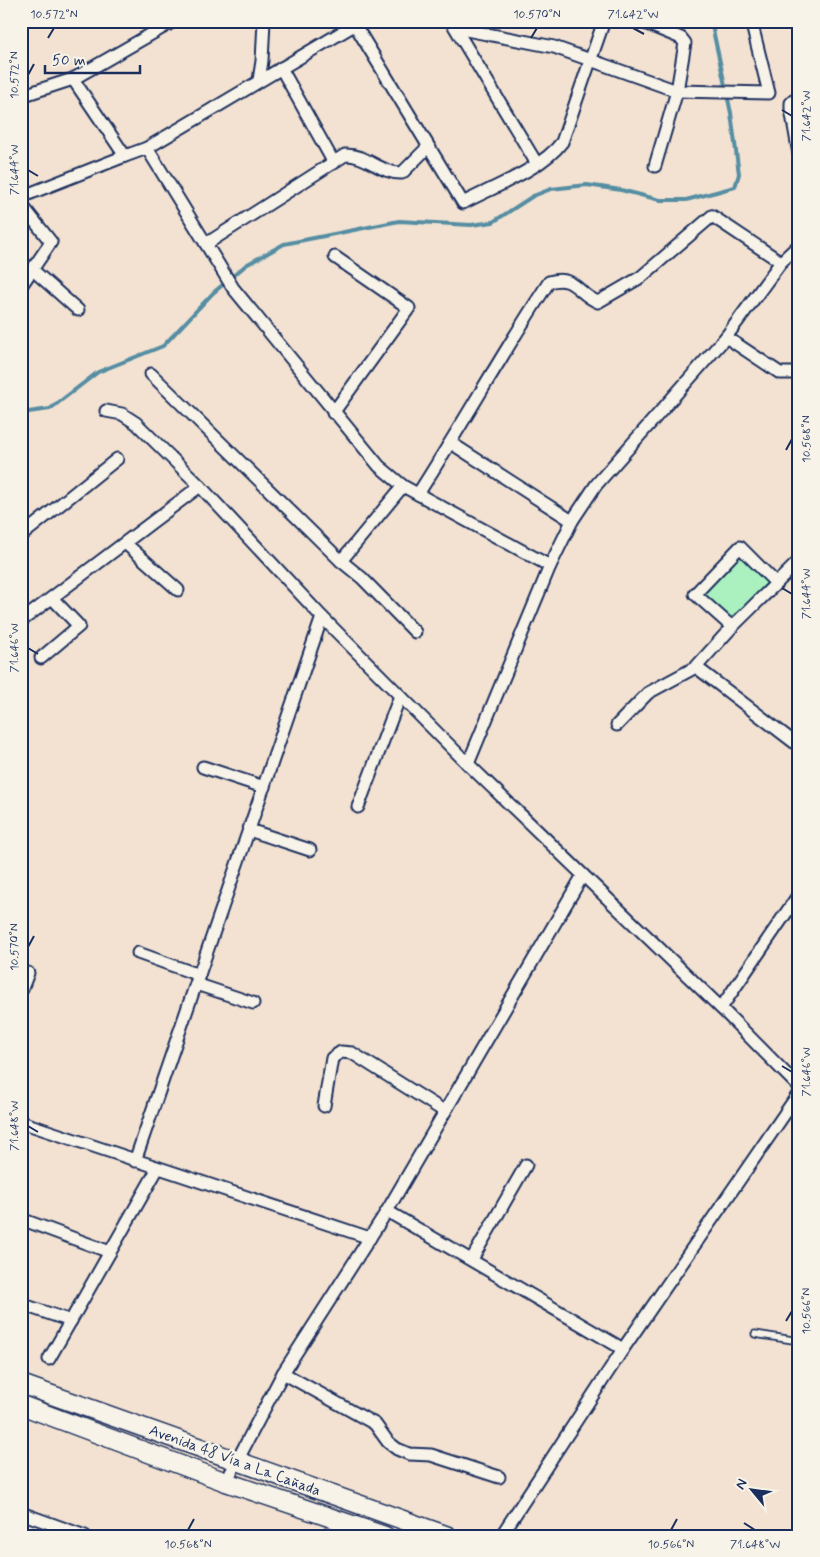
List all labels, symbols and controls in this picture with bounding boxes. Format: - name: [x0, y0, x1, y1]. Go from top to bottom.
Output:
- text: 10.572°N: [30, 7, 78, 23]
- text: 10.570°N: [513, 7, 561, 23]
- text: 71.642°W: [608, 7, 659, 23]
- scale bar: [45, 42, 140, 74]
- text: 10.572°N: [7, 51, 23, 99]
- text: 50 m: [52, 51, 86, 71]
- text: 71.642°W: [799, 90, 815, 141]
- text: 71.644°W: [7, 145, 23, 195]
- text: 10.568°N: [799, 415, 815, 463]
- text: 71.644°W: [799, 569, 815, 619]
- text: 71.646°W: [7, 623, 23, 673]
- text: 10.570°N: [7, 923, 23, 971]
- text: 71.646°W: [799, 1047, 815, 1097]
- text: 71.648°W: [7, 1101, 23, 1151]
- text: 10.566°N: [799, 1288, 815, 1334]
- street label: Avenida 48 Vía a La Cañada: [146, 1421, 323, 1501]
- north arrow: [728, 1464, 778, 1514]
- text: N: [731, 1476, 752, 1493]
- text: 10.568°N: [164, 1537, 212, 1553]
- text: 10.566°N: [648, 1537, 694, 1553]
- text: 71.648°W: [730, 1537, 780, 1553]

